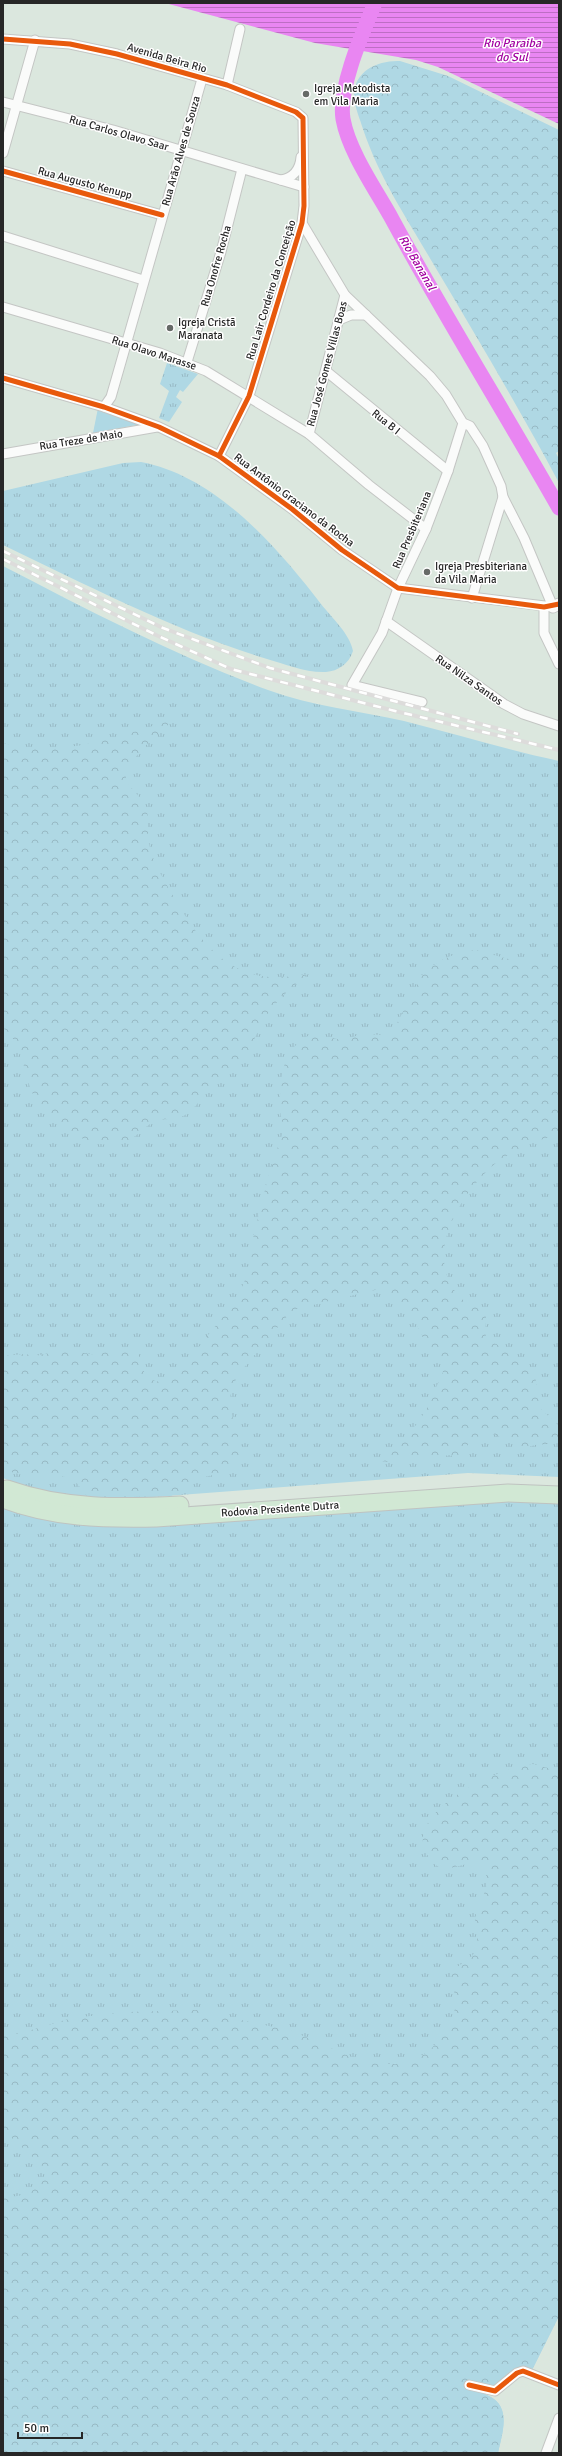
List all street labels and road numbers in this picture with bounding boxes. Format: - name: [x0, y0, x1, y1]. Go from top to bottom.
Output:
- street label: Avenida Beira Rio: [126, 40, 209, 76]
- street label: Rua Arão Alves de Souza: [159, 94, 203, 208]
- street label: Rua Carlos Olavo Saar: [68, 113, 170, 153]
- street label: Rua Augusto Kenupp: [36, 164, 134, 202]
- street label: Rua Lair Cordeiro da Conceição: [243, 218, 299, 362]
- street label: Rua Onofre Rocha: [198, 224, 234, 308]
- street label: Rua José Gomes Villas Boas: [304, 300, 350, 428]
- street label: Rua Olavo Marasse: [110, 333, 198, 373]
- street label: Rua B I: [369, 407, 403, 437]
- street label: Rua Treze de Maio: [38, 427, 124, 453]
- street label: Rua Antônio Graciano da Rocha: [231, 451, 357, 550]
- street label: Rua Presbiteriana: [390, 489, 434, 571]
- street label: Rua Nilza Santos: [433, 652, 505, 708]
- street label: Rodovia Presidente Dutra: [221, 1498, 340, 1520]

